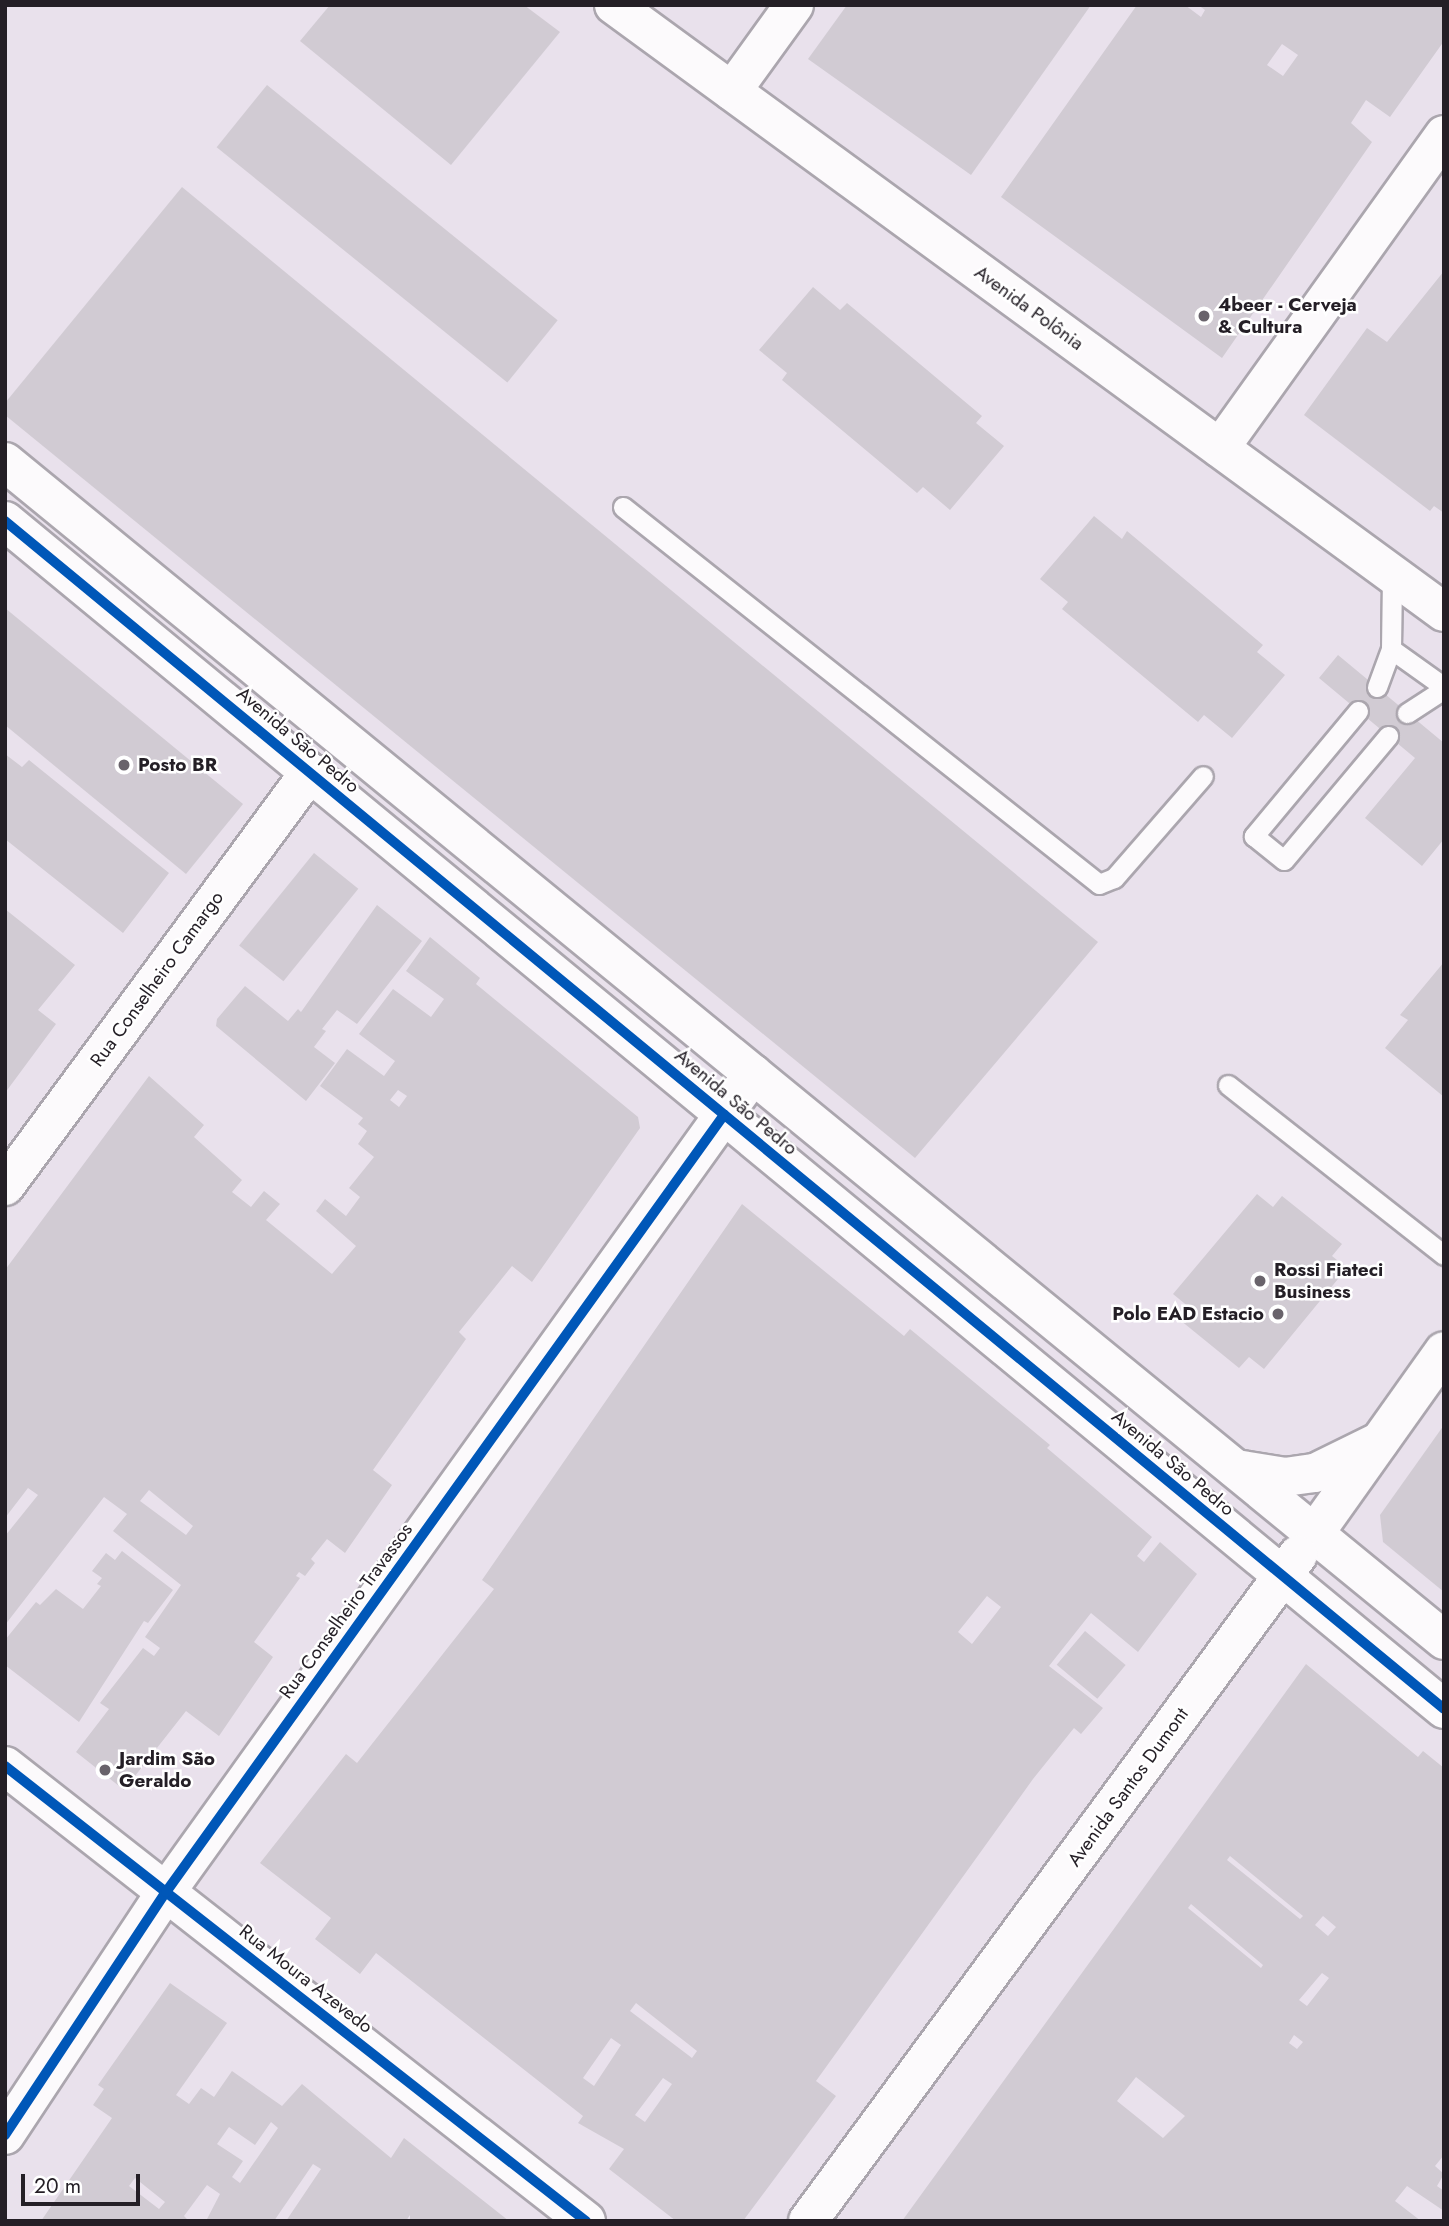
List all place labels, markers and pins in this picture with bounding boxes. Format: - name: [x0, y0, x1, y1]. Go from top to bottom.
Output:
- place label: 4beer - Cerveja & Cultura: [1218, 294, 1357, 338]
- marker: 4beer - Cerveja & Cultura: [1196, 308, 1212, 324]
- place label: Posto BR: [138, 754, 217, 776]
- marker: Posto BR: [116, 757, 132, 773]
- place label: Rossi Fiateci Business: [1274, 1259, 1383, 1303]
- marker: Rossi Fiateci Business: [1252, 1273, 1268, 1289]
- place label: Polo EAD Estacio: [1112, 1303, 1264, 1325]
- marker: Polo EAD Estacio: [1270, 1306, 1286, 1322]
- place label: Jardim São Geraldo: [119, 1748, 215, 1792]
- marker: Jardim São Geraldo: [97, 1762, 113, 1778]

